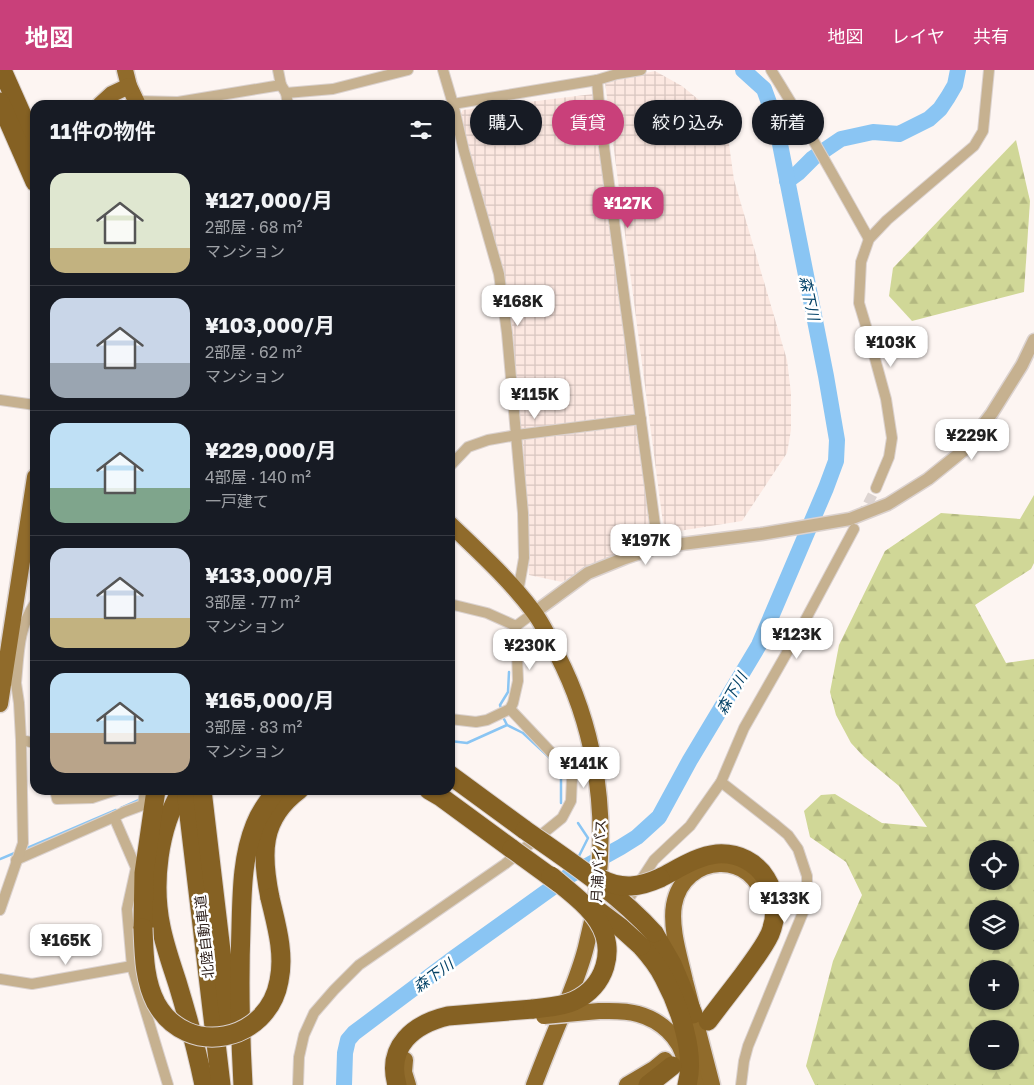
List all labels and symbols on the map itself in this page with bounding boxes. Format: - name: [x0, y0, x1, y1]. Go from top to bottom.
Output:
- pin: ¥127K: [593, 186, 663, 229]
- water label: 森下川: [797, 274, 824, 324]
- pin: ¥168K: [483, 284, 553, 327]
- pin: ¥103K: [856, 326, 926, 368]
- pin: ¥115K: [500, 378, 570, 420]
- pin: ¥229K: [937, 418, 1007, 461]
- pin: ¥197K: [611, 524, 681, 566]
- pin: ¥123K: [762, 618, 832, 660]
- pin: ¥230K: [495, 628, 565, 671]
- water label: 森下川: [712, 667, 751, 717]
- pin: ¥141K: [549, 746, 619, 789]
- street label: 月浦バイパス: [587, 819, 609, 903]
- pin: ¥133K: [750, 882, 820, 924]
- street label: 北陸自動車道: [191, 894, 217, 980]
- pin: ¥165K: [31, 924, 101, 966]
- water label: 森下川: [410, 953, 458, 996]

